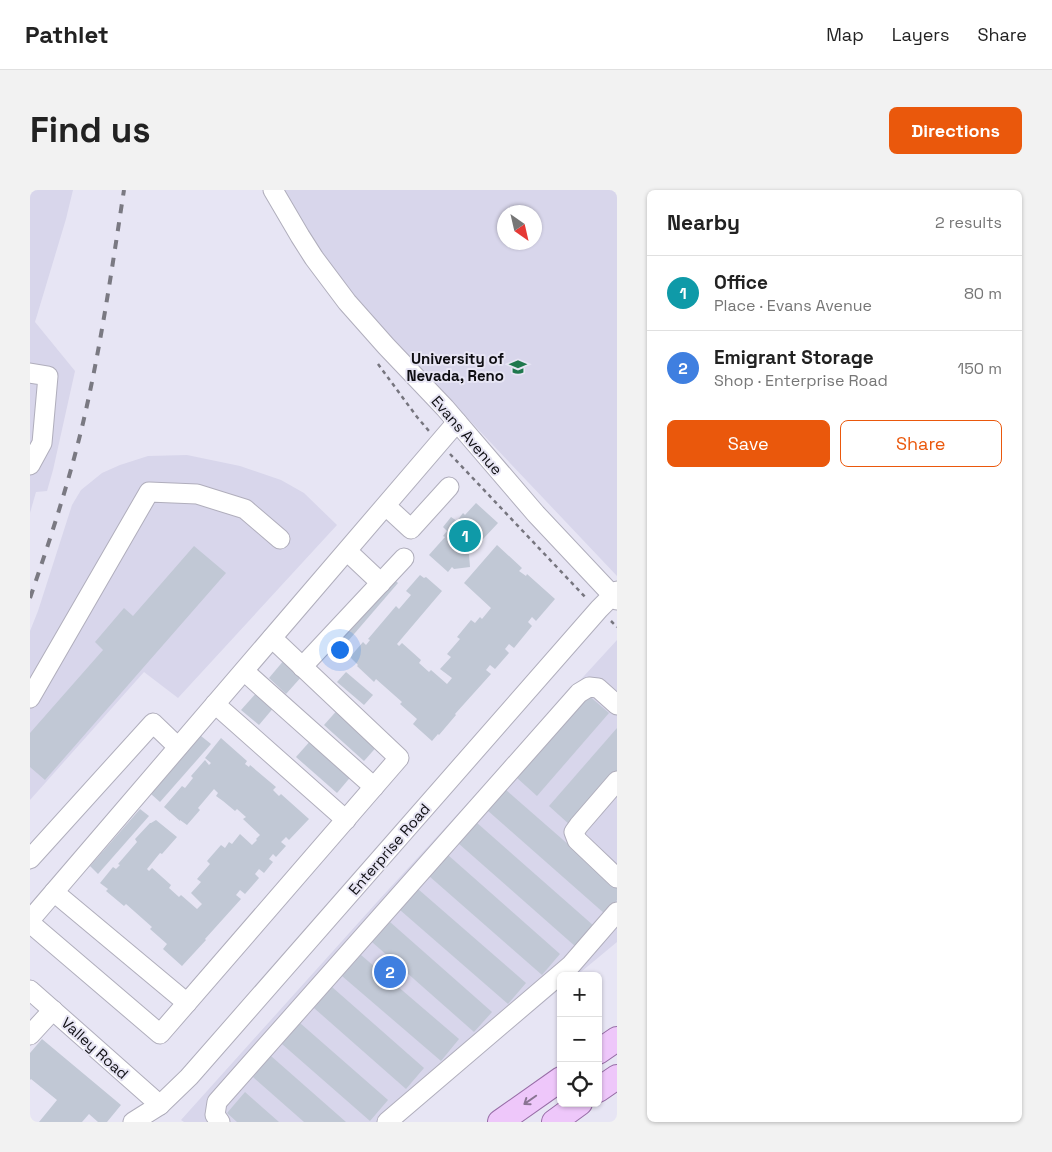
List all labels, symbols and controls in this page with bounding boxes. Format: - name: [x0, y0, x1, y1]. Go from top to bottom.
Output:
- text: Pathlet: [25, 19, 109, 50]
- text: Map: [826, 23, 864, 46]
- text: Layers: [892, 23, 949, 46]
- text: Share: [977, 23, 1027, 46]
- button: Directions: [889, 107, 1022, 154]
- text: Find us: [30, 108, 151, 152]
- north arrow: [497, 205, 542, 250]
- text: Nearby: [667, 209, 740, 236]
- text: 2 results: [935, 212, 1002, 233]
- text: Office: [714, 270, 768, 295]
- text: 1: [679, 283, 687, 304]
- text: 80 m: [964, 283, 1002, 304]
- text: Place · Evans Avenue: [714, 295, 872, 316]
- text: Emigrant Storage: [714, 345, 874, 370]
- place label: University of Nevada, Reno: [406, 349, 504, 385]
- school or university icon: University of Nevada, Reno: [508, 357, 528, 377]
- text: 2: [678, 358, 688, 379]
- text: 150 m: [958, 358, 1002, 379]
- text: Shop · Enterprise Road: [714, 370, 888, 391]
- street label: Evans Avenue: [427, 392, 507, 479]
- button: Save: [667, 420, 830, 467]
- button: Share: [840, 420, 1002, 467]
- pin: 1: [449, 517, 481, 555]
- your location: [327, 637, 353, 663]
- street label: Enterprise Road: [344, 799, 434, 899]
- pin: 2: [374, 953, 406, 991]
- map controls: [557, 972, 602, 1107]
- button: +: [557, 972, 602, 1017]
- street label: Valley Road: [58, 1013, 132, 1083]
- button: −: [557, 1017, 602, 1062]
- button: locate: [557, 1062, 602, 1107]
- one-way arrow: [524, 1095, 537, 1106]

